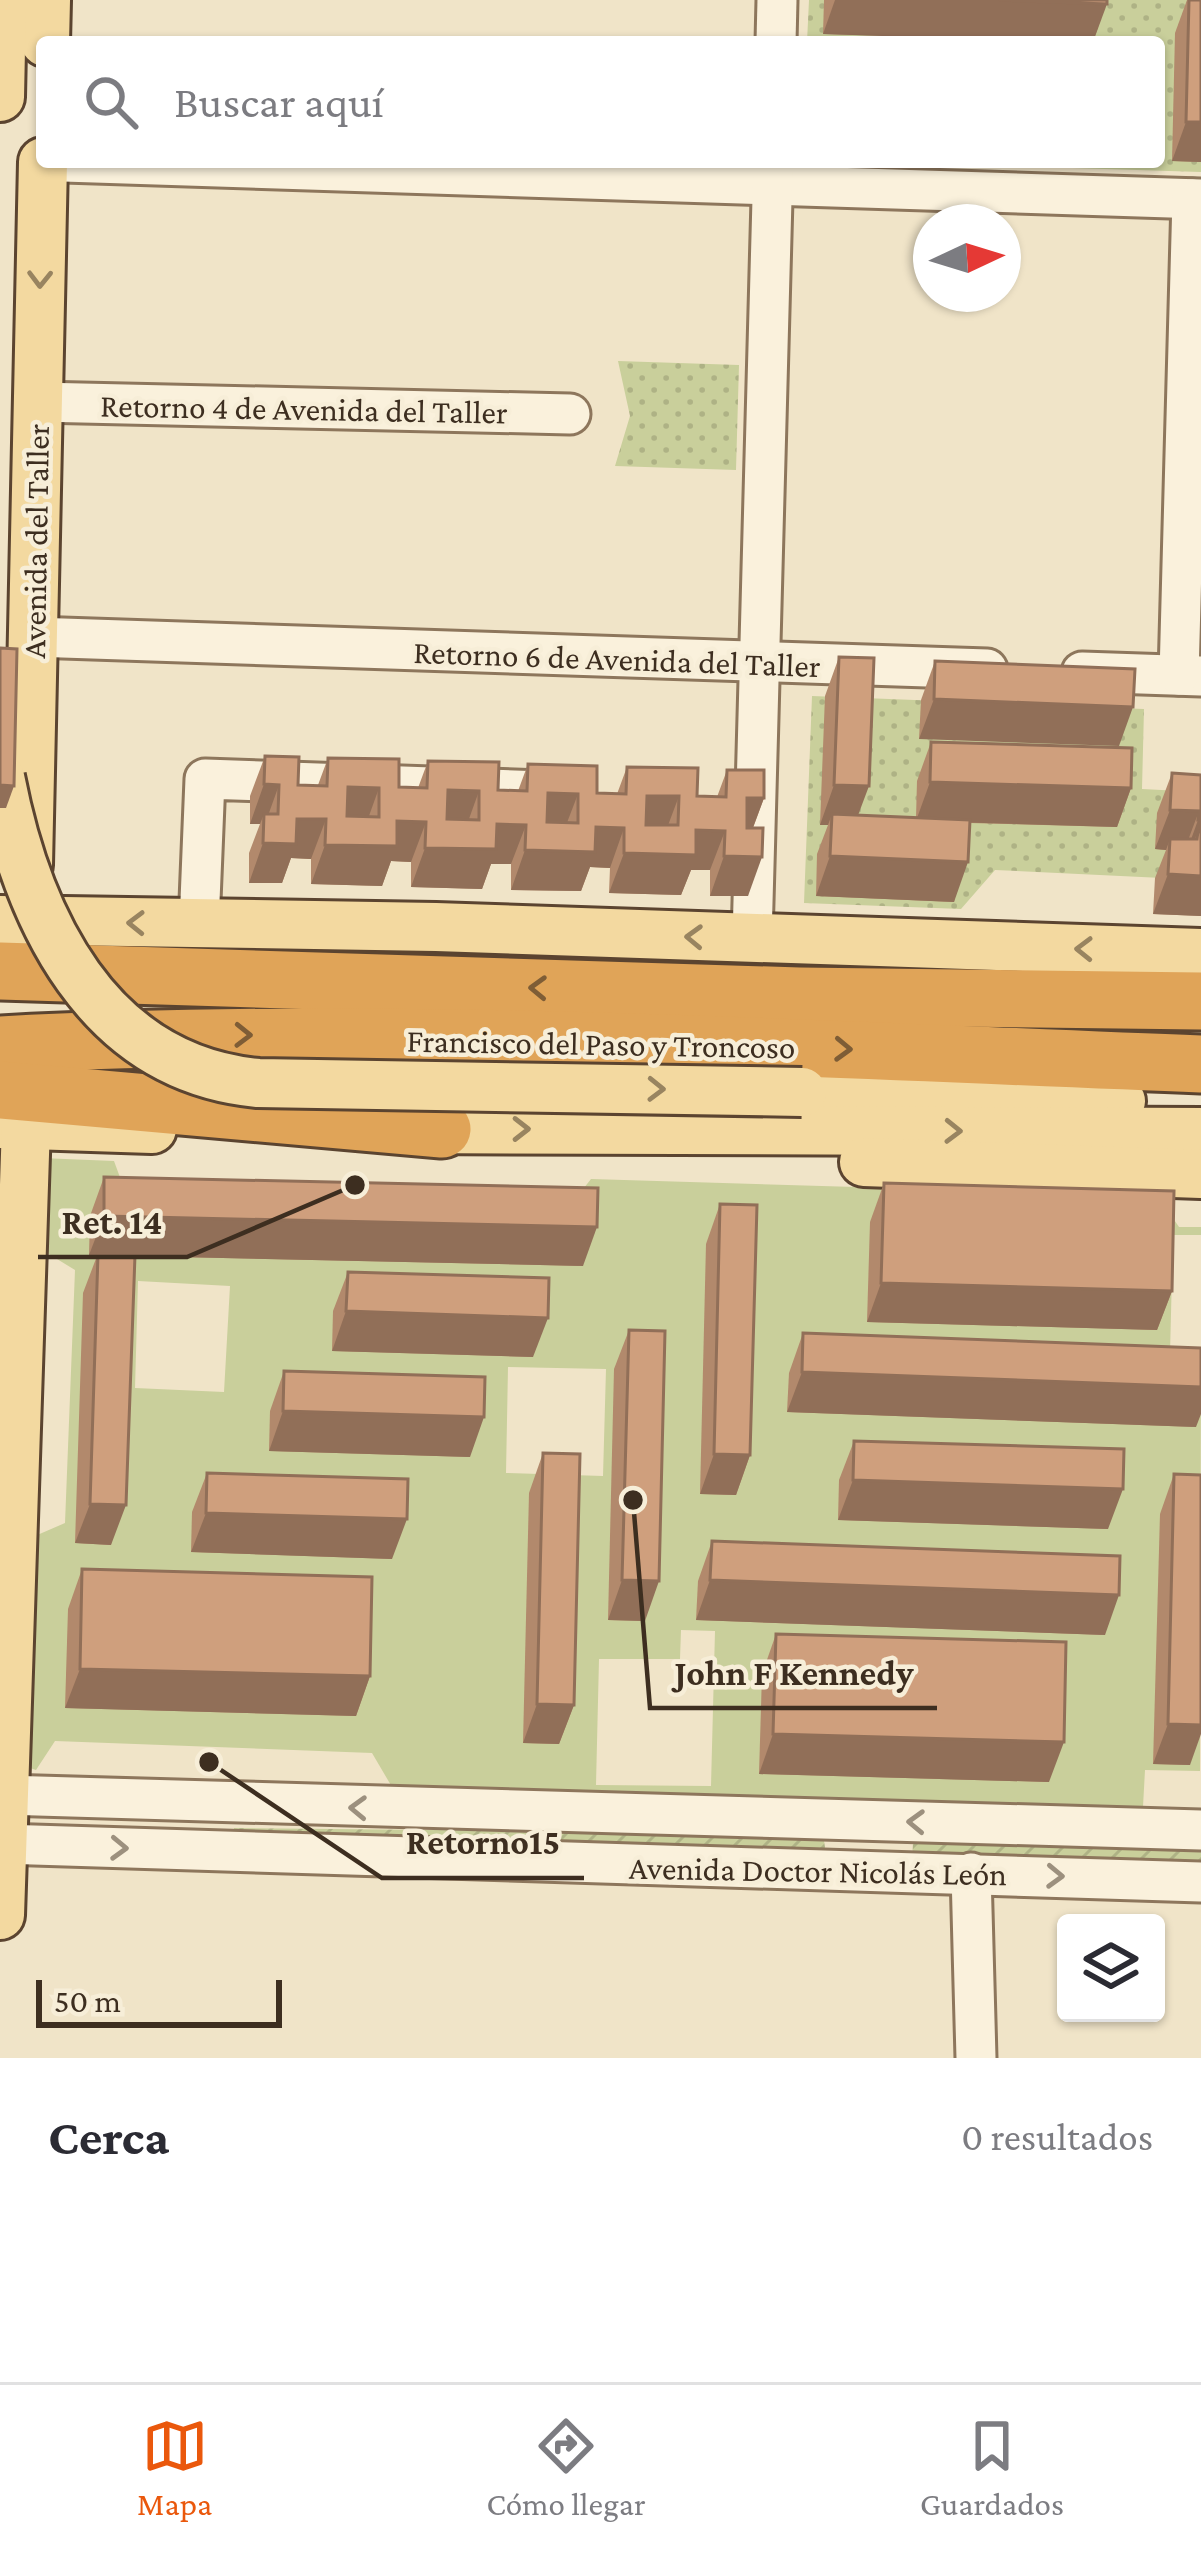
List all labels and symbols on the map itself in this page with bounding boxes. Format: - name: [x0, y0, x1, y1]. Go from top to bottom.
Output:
- north arrow: [913, 204, 1021, 312]
- one-way arrow: [28, 270, 54, 289]
- street label: Retorno 4 de Avenida del Taller: [100, 386, 508, 431]
- street label: Avenida del Taller: [15, 423, 56, 659]
- street label: Retorno 6 de Avenida del Taller: [413, 633, 822, 684]
- one-way arrow: [126, 911, 145, 937]
- one-way arrow: [684, 924, 703, 950]
- one-way arrow: [1074, 937, 1093, 963]
- one-way arrow: [528, 975, 547, 1001]
- one-way arrow: [234, 1022, 253, 1048]
- street label: Francisco del Paso y Troncoso: [406, 1022, 796, 1065]
- one-way arrow: [834, 1036, 853, 1062]
- one-way arrow: [647, 1076, 666, 1102]
- one-way arrow: [513, 1116, 531, 1142]
- one-way arrow: [945, 1118, 963, 1144]
- callout: Ret. 14: [38, 1185, 187, 1257]
- text: Ret. 14: [62, 1202, 162, 1242]
- callout: John F Kennedy: [650, 1636, 937, 1708]
- text: John F Kennedy: [671, 1653, 914, 1693]
- one-way arrow: [348, 1795, 367, 1821]
- callout: Retorno15: [382, 1806, 584, 1878]
- one-way arrow: [906, 1810, 925, 1836]
- text: Retorno15: [406, 1822, 560, 1862]
- one-way arrow: [110, 1835, 129, 1861]
- street label: Avenida Doctor Nicolás León: [629, 1849, 1007, 1892]
- one-way arrow: [1046, 1863, 1065, 1889]
- scale bar: [36, 1974, 282, 2027]

